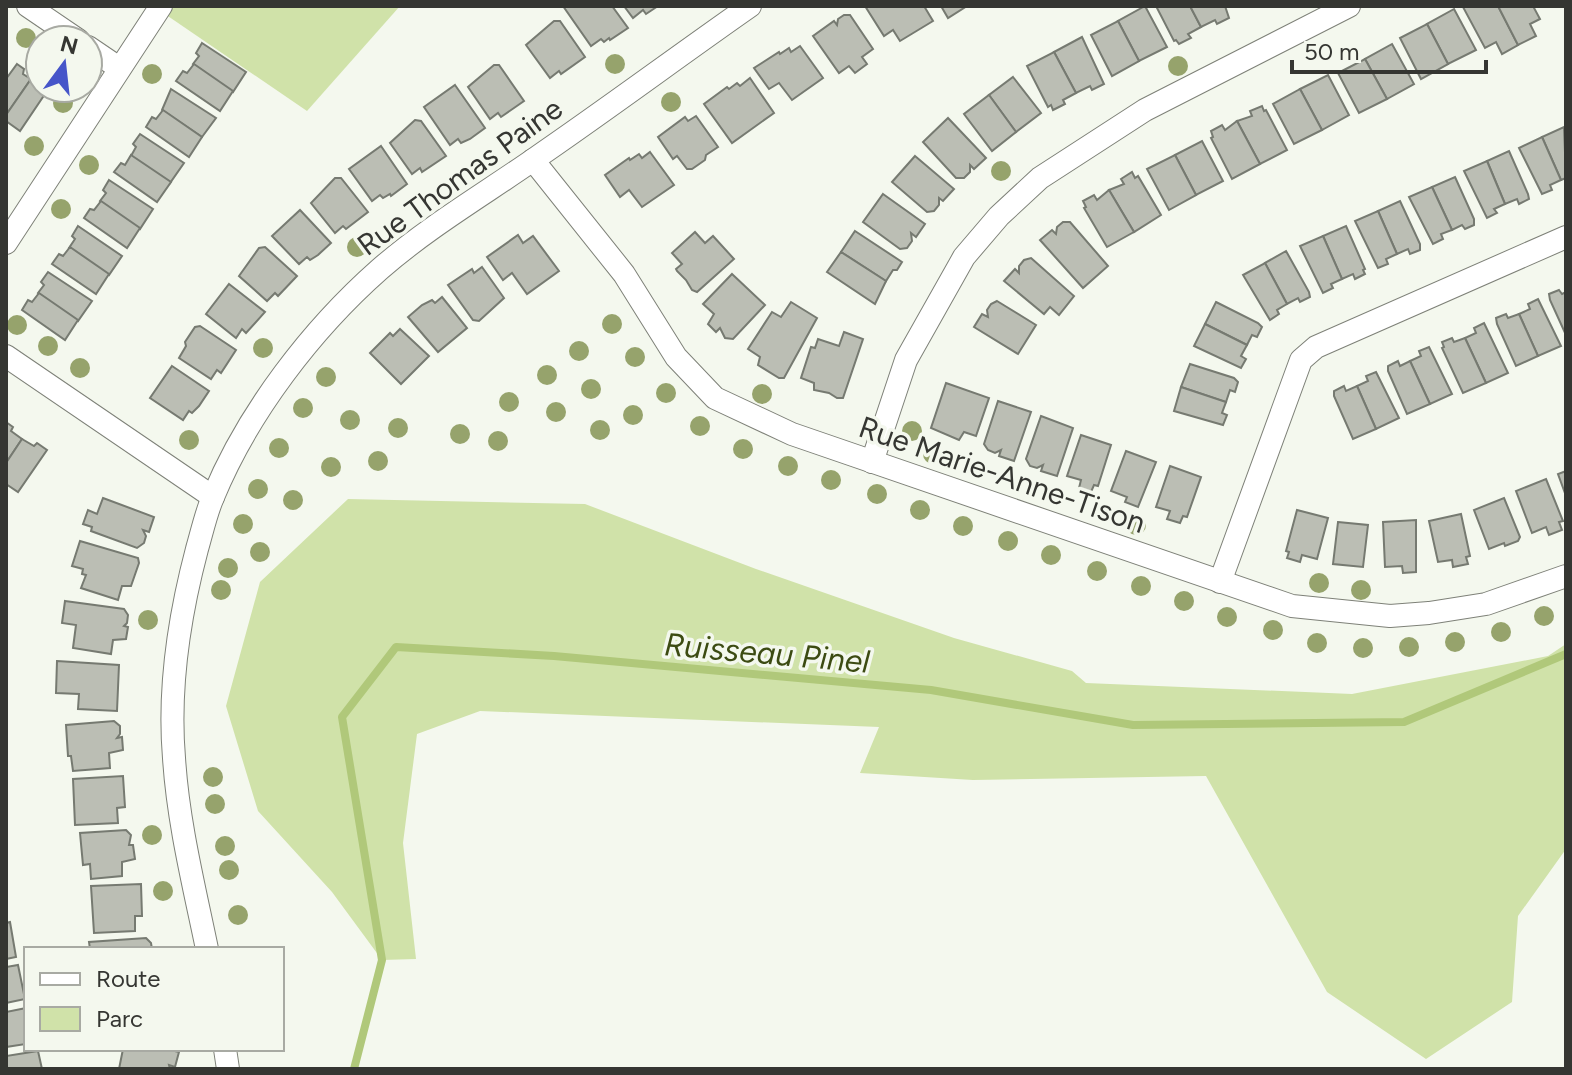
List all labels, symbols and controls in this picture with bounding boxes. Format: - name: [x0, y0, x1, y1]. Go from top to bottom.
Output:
- north arrow: [24, 24, 104, 104]
- scale bar: [1292, 24, 1486, 74]
- text: N: [57, 30, 81, 60]
- text: 50 m: [1304, 37, 1360, 66]
- street label: Rue Thomas Paine: [350, 90, 570, 263]
- street label: Rue Marie-Anne-Tison: [854, 408, 1150, 541]
- water label: Ruisseau Pinel: [663, 625, 872, 681]
- legend: [24, 947, 284, 1051]
- text: Route: [96, 964, 160, 993]
- text: Parc: [96, 1004, 143, 1033]

